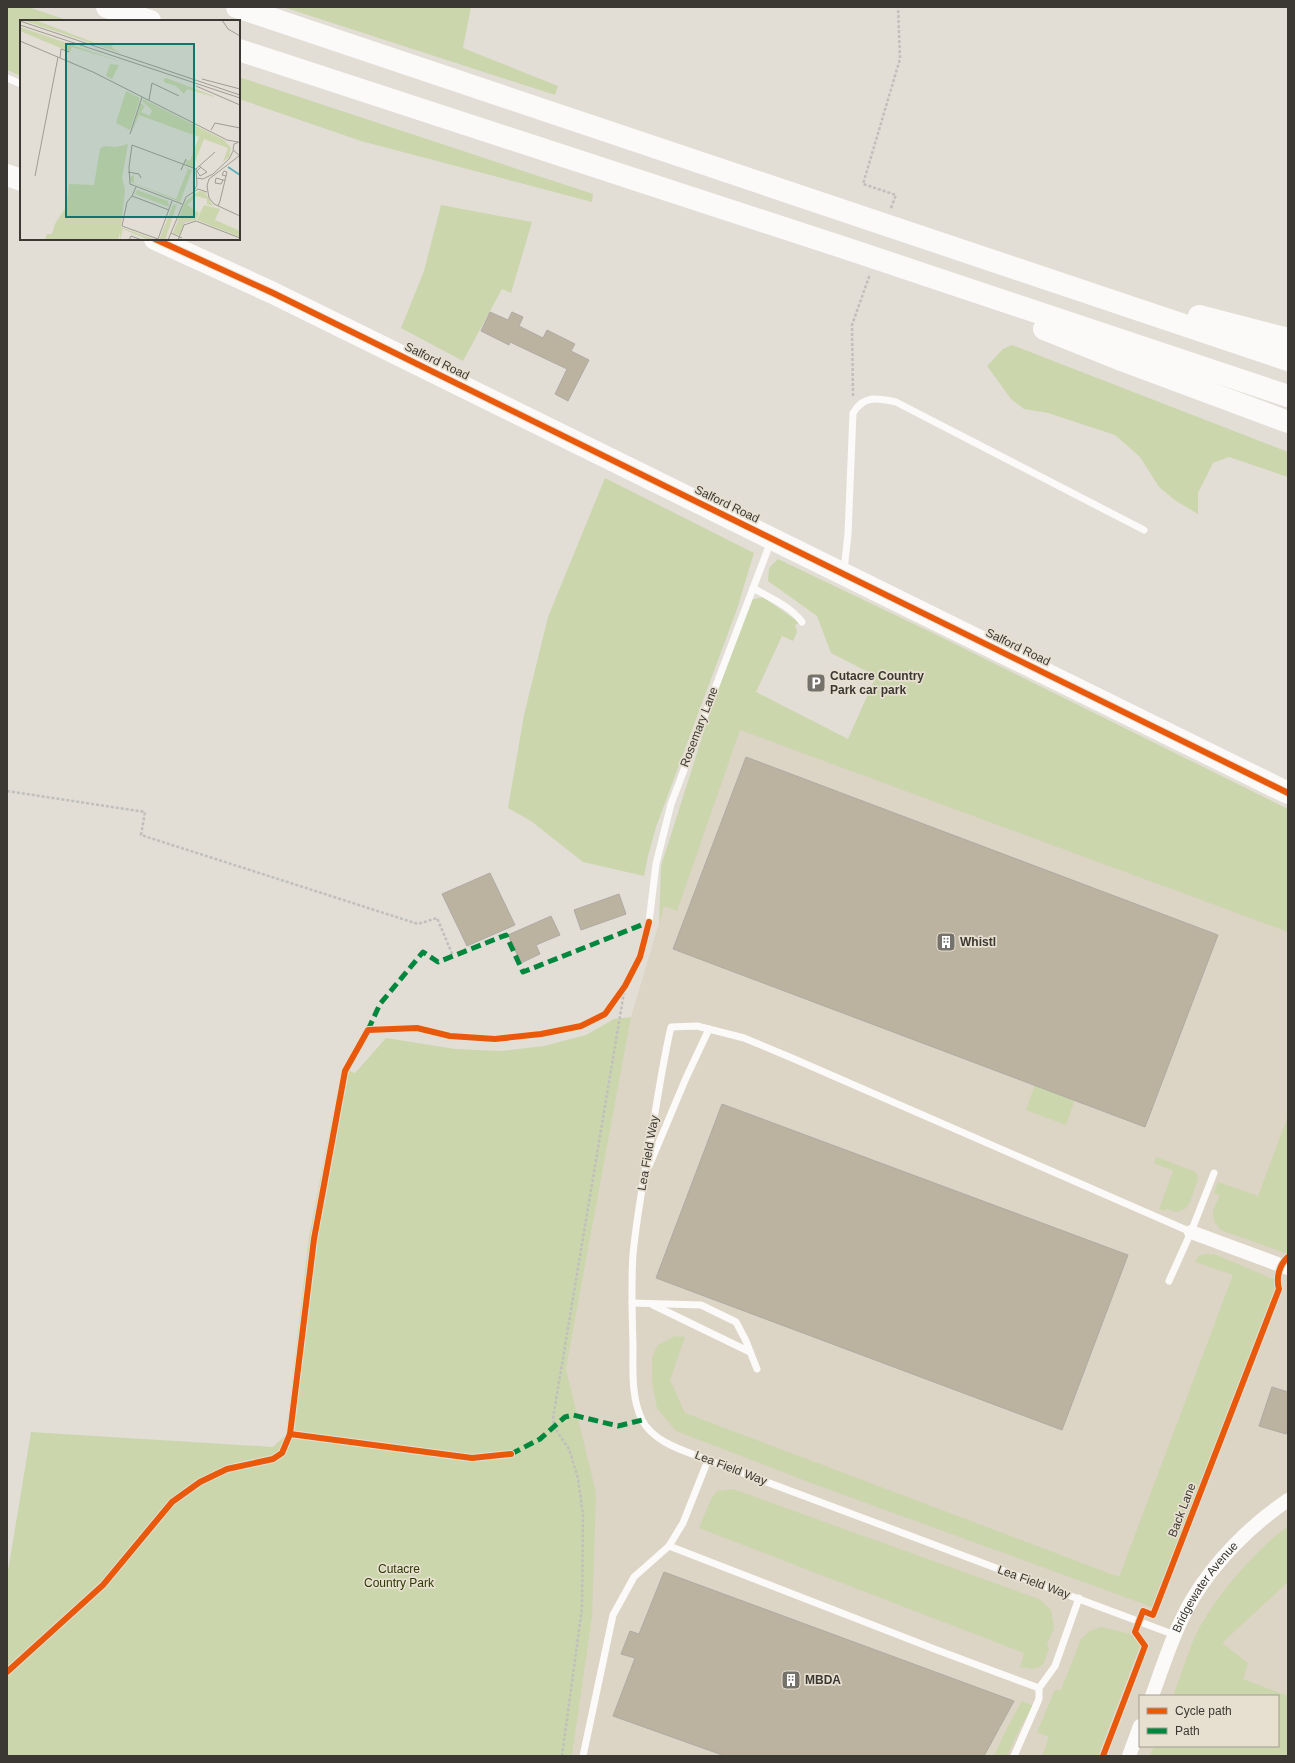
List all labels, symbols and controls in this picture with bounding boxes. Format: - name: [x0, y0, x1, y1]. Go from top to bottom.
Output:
- inset map: [20, 20, 240, 240]
- street label: Salford Road: [402, 339, 472, 383]
- street label: Salford Road: [692, 482, 762, 526]
- street label: Salford Road: [983, 625, 1053, 669]
- place label: Cutacre Country Park car park: [830, 669, 924, 697]
- parking icon: Cutacre Country Park car park: [805, 672, 827, 694]
- street label: Rosemary Lane: [677, 685, 721, 769]
- building icon: Whistl: [935, 931, 957, 953]
- place label: Whistl: [960, 935, 996, 949]
- street label: Lea Field Way: [634, 1114, 662, 1192]
- street label: Lea Field Way: [693, 1448, 769, 1488]
- street label: Back Lane: [1165, 1481, 1199, 1539]
- street label: Bridgewater Avenue: [1169, 1539, 1241, 1635]
- park label: Cutacre Country Park: [364, 1562, 435, 1590]
- street label: Lea Field Way: [996, 1562, 1072, 1602]
- building icon: MBDA: [780, 1669, 802, 1691]
- place label: MBDA: [805, 1673, 841, 1687]
- legend: [1139, 1695, 1279, 1747]
- text: Cycle path: [1175, 1704, 1232, 1718]
- text: Path: [1175, 1724, 1200, 1738]

